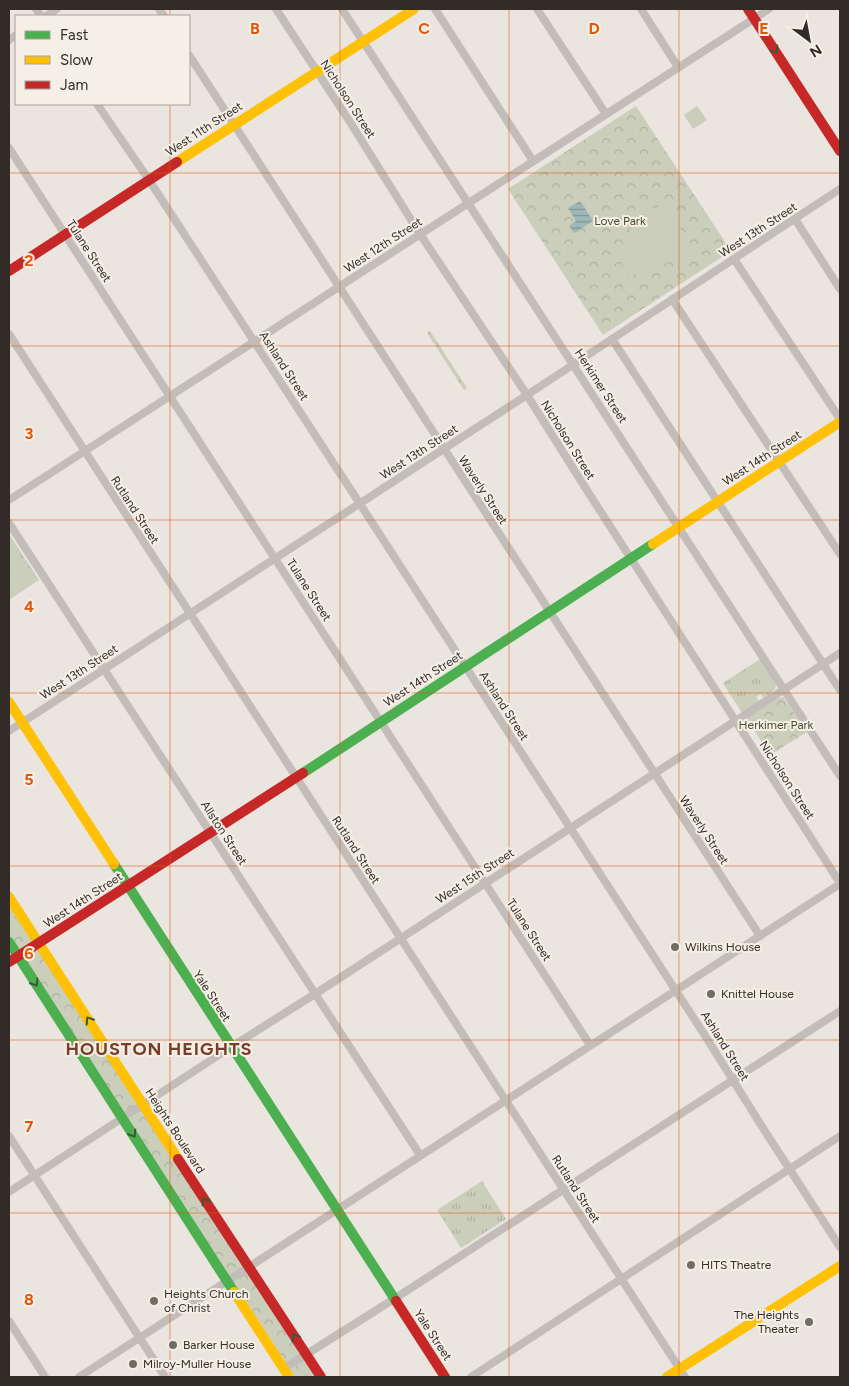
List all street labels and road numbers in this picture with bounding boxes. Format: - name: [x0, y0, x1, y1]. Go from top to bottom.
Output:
- street label: Nicholson Street: [317, 57, 379, 141]
- street label: West 11th Street: [163, 99, 245, 159]
- street label: West 13th Street: [716, 199, 800, 260]
- street label: West 12th Street: [341, 214, 425, 275]
- street label: Tulane Street: [64, 217, 115, 285]
- street label: Ashland Street: [256, 329, 312, 404]
- street label: Herkimer Street: [572, 346, 630, 426]
- street label: Nicholson Street: [538, 398, 598, 483]
- street label: West 13th Street: [377, 421, 461, 482]
- street label: West 14th Street: [720, 427, 804, 489]
- street label: Waverly Street: [456, 453, 511, 527]
- street label: Rutland Street: [108, 474, 162, 547]
- street label: Tulane Street: [284, 556, 335, 624]
- street label: West 13th Street: [37, 641, 121, 702]
- street label: West 14th Street: [381, 648, 465, 710]
- street label: Ashland Street: [476, 669, 532, 744]
- street label: Nicholson Street: [756, 738, 818, 822]
- street label: Waverly Street: [677, 793, 732, 867]
- street label: Allston Street: [198, 798, 250, 868]
- street label: Rutland Street: [329, 814, 383, 887]
- street label: West 15th Street: [433, 845, 517, 906]
- street label: West 14th Street: [41, 869, 125, 931]
- street label: Tulane Street: [504, 896, 555, 964]
- street label: Yale Street: [190, 968, 234, 1025]
- street label: Ashland Street: [698, 1009, 752, 1084]
- street label: Heights Boulevard: [142, 1086, 208, 1176]
- street label: Rutland Street: [549, 1153, 603, 1226]
- street label: Yale Street: [411, 1307, 455, 1364]

